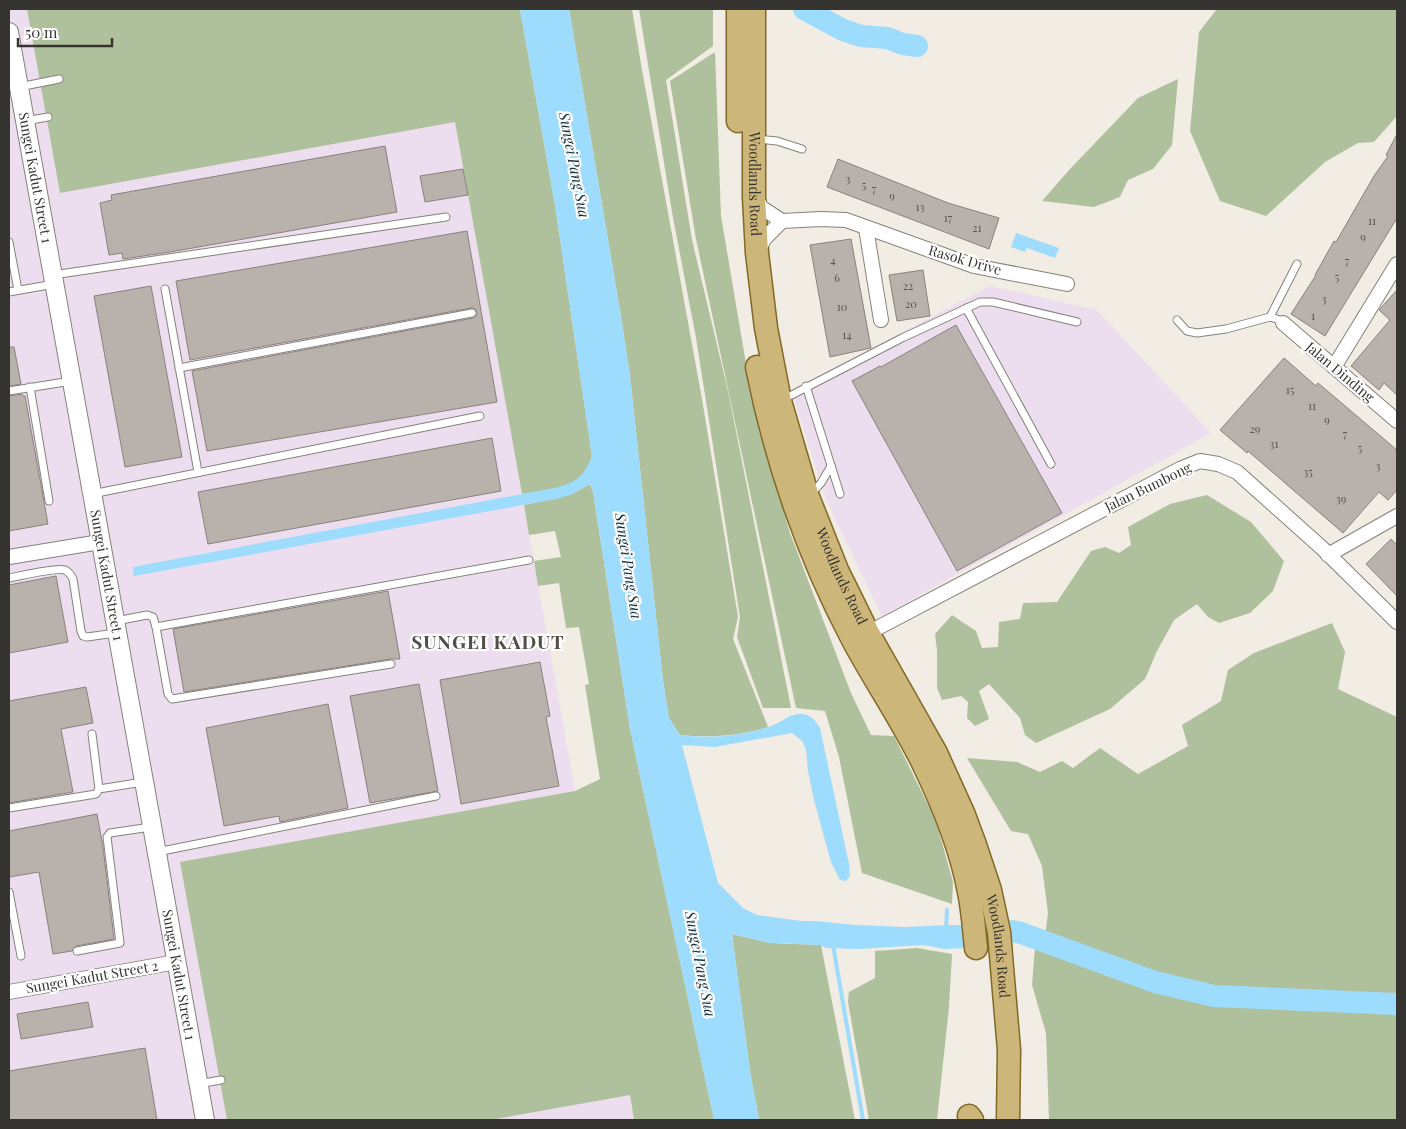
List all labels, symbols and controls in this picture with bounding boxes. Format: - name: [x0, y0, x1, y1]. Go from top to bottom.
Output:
- scale bar: [18, 15, 111, 47]
- text: 50 m: [25, 22, 58, 42]
- water label: Sungei Pang Sua: [555, 109, 595, 220]
- street label: Sungei Kadut Street 1: [15, 111, 57, 245]
- street label: Woodlands Road: [745, 131, 766, 237]
- house number: 3: [846, 171, 851, 186]
- house number: 5: [862, 177, 867, 192]
- house number: 7: [872, 181, 877, 196]
- house number: 9: [889, 188, 895, 203]
- house number: 13: [916, 199, 924, 214]
- house number: 17: [944, 210, 953, 225]
- house number: 11: [1368, 213, 1376, 228]
- house number: 21: [972, 220, 982, 235]
- house number: 9: [1360, 229, 1366, 244]
- street label: Rasok Drive: [926, 240, 1004, 279]
- house number: 4: [830, 252, 836, 267]
- house number: 7: [1345, 253, 1350, 268]
- house number: 5: [1335, 269, 1340, 284]
- house number: 6: [834, 270, 840, 285]
- house number: 22: [903, 278, 913, 293]
- house number: 3: [1322, 291, 1327, 306]
- house number: 20: [905, 296, 917, 311]
- house number: 10: [837, 299, 848, 314]
- house number: 1: [1311, 308, 1315, 323]
- house number: 14: [842, 327, 852, 342]
- street label: Jalan Dinding: [1301, 337, 1379, 406]
- house number: 15: [1286, 382, 1295, 397]
- house number: 11: [1308, 398, 1316, 413]
- house number: 9: [1324, 412, 1330, 427]
- house number: 29: [1250, 421, 1261, 436]
- house number: 7: [1343, 426, 1348, 441]
- house number: 31: [1269, 436, 1279, 451]
- house number: 5: [1358, 440, 1363, 455]
- street label: Jalan Bumbong: [1100, 457, 1195, 516]
- house number: 3: [1376, 458, 1381, 473]
- house number: 35: [1303, 464, 1313, 479]
- house number: 39: [1336, 491, 1347, 506]
- street label: Sungei Kadut Street 1: [86, 508, 128, 642]
- water label: Sungei Pang Sua: [611, 510, 647, 621]
- street label: Woodlands Road: [812, 524, 872, 628]
- district label: SUNGEI KADUT: [411, 628, 565, 654]
- street label: Woodlands Road: [982, 892, 1015, 999]
- street label: Sungei Kadut Street 1: [158, 908, 200, 1042]
- water label: Sungei Pang Sua: [681, 908, 721, 1019]
- street label: Sungei Kadut Street 2: [24, 955, 160, 997]

